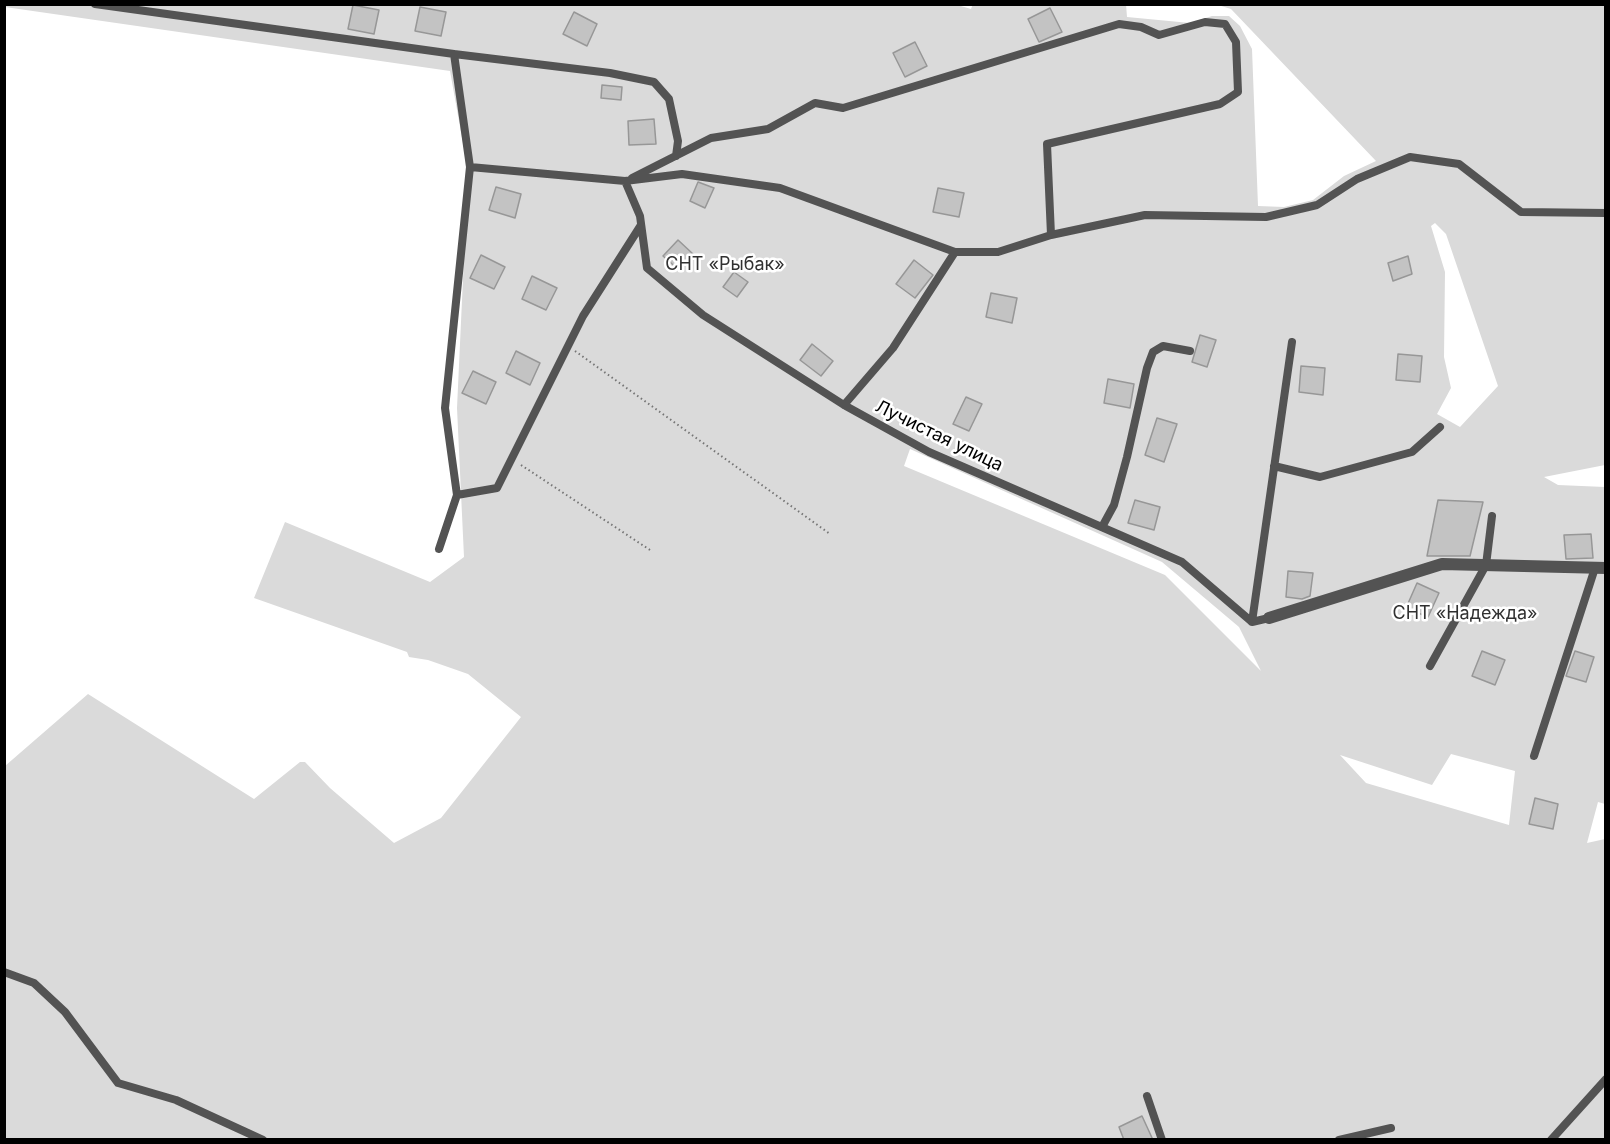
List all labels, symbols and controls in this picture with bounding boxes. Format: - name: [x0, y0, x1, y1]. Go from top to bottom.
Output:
- park label: СНТ «Рыбак»: [665, 254, 785, 276]
- street label: Лучистая улица: [872, 396, 1006, 476]
- park label: СНТ «Надежда»: [1392, 603, 1538, 625]

